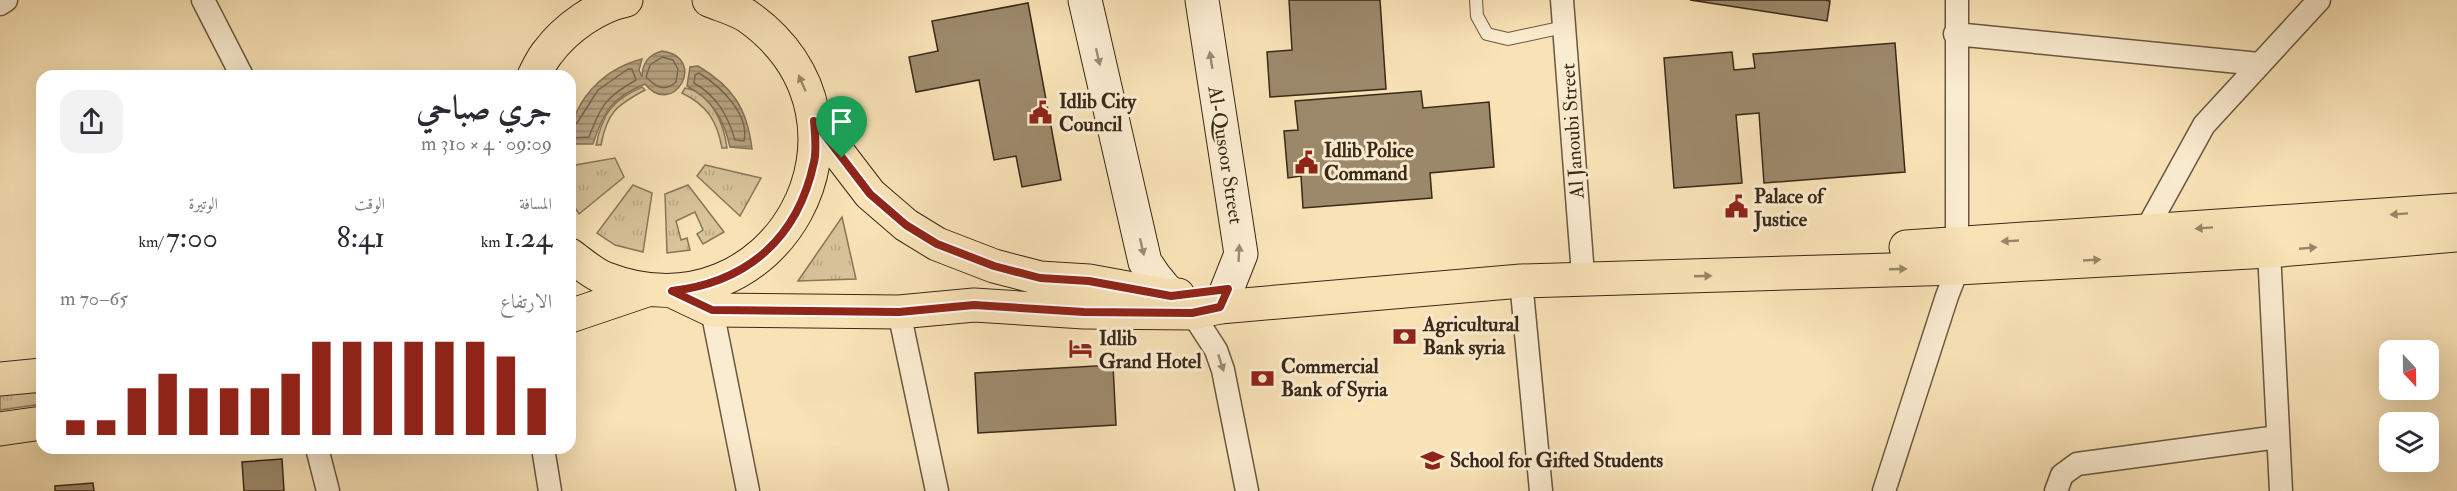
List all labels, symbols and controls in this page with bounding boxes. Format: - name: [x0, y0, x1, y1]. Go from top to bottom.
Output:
- one-way arrow: [1093, 48, 1103, 66]
- one-way arrow: [1207, 50, 1216, 69]
- street label: Al Janoubi Street: [1555, 62, 1590, 200]
- one-way arrow: [797, 73, 807, 91]
- street label: Al-Qusoor Street: [1202, 83, 1249, 226]
- text: جري صباحي: [416, 88, 552, 129]
- place label: Idlib City Council: [1059, 89, 1137, 137]
- button: share: [60, 90, 123, 153]
- pin: [816, 96, 867, 158]
- public building icon: Idlib City Council: [1028, 100, 1054, 126]
- icon: arrive: [825, 105, 858, 138]
- text: 09:09 · 4 × 310 m: [421, 131, 552, 156]
- place label: Idlib Police Command: [1324, 138, 1414, 186]
- public building icon: Idlib Police Command: [1293, 149, 1319, 175]
- place label: Palace of Justice: [1753, 184, 1827, 232]
- text: الوتيرة: [188, 194, 218, 214]
- text: الوقت: [354, 194, 385, 214]
- text: المسافة: [519, 194, 552, 214]
- public building icon: Palace of Justice: [1723, 194, 1749, 220]
- one-way arrow: [2389, 209, 2408, 219]
- text: 7:00: [166, 219, 218, 256]
- text: 8:41: [337, 219, 385, 256]
- text: 1.24: [504, 219, 552, 256]
- one-way arrow: [2195, 223, 2214, 233]
- text: /km: [138, 232, 166, 252]
- text: km: [481, 232, 504, 252]
- one-way arrow: [2000, 236, 2019, 246]
- one-way arrow: [1137, 238, 1147, 256]
- one-way arrow: [1235, 243, 1244, 262]
- one-way arrow: [2298, 243, 2317, 252]
- one-way arrow: [2083, 256, 2102, 265]
- one-way arrow: [1888, 265, 1907, 274]
- one-way arrow: [1693, 271, 1712, 280]
- text: 65–70 m: [60, 286, 128, 311]
- text: الارتفاع: [500, 289, 552, 314]
- place label: Agricultural Bank syria: [1422, 312, 1520, 361]
- bank icon: Agricultural Bank syria: [1392, 323, 1418, 349]
- place label: Idlib Grand Hotel: [1099, 326, 1202, 374]
- hotel icon: Idlib Grand Hotel: [1068, 336, 1094, 362]
- north arrow: [2379, 340, 2439, 400]
- map controls: [2379, 340, 2439, 472]
- one-way arrow: [1216, 354, 1226, 372]
- place label: Commercial Bank of Syria: [1281, 354, 1388, 403]
- bank icon: Commercial Bank of Syria: [1250, 365, 1276, 391]
- button: layers: [2379, 412, 2439, 472]
- school or university icon: School for Gifted Students: [1419, 447, 1445, 473]
- place label: School for Gifted Students: [1450, 448, 1663, 473]

